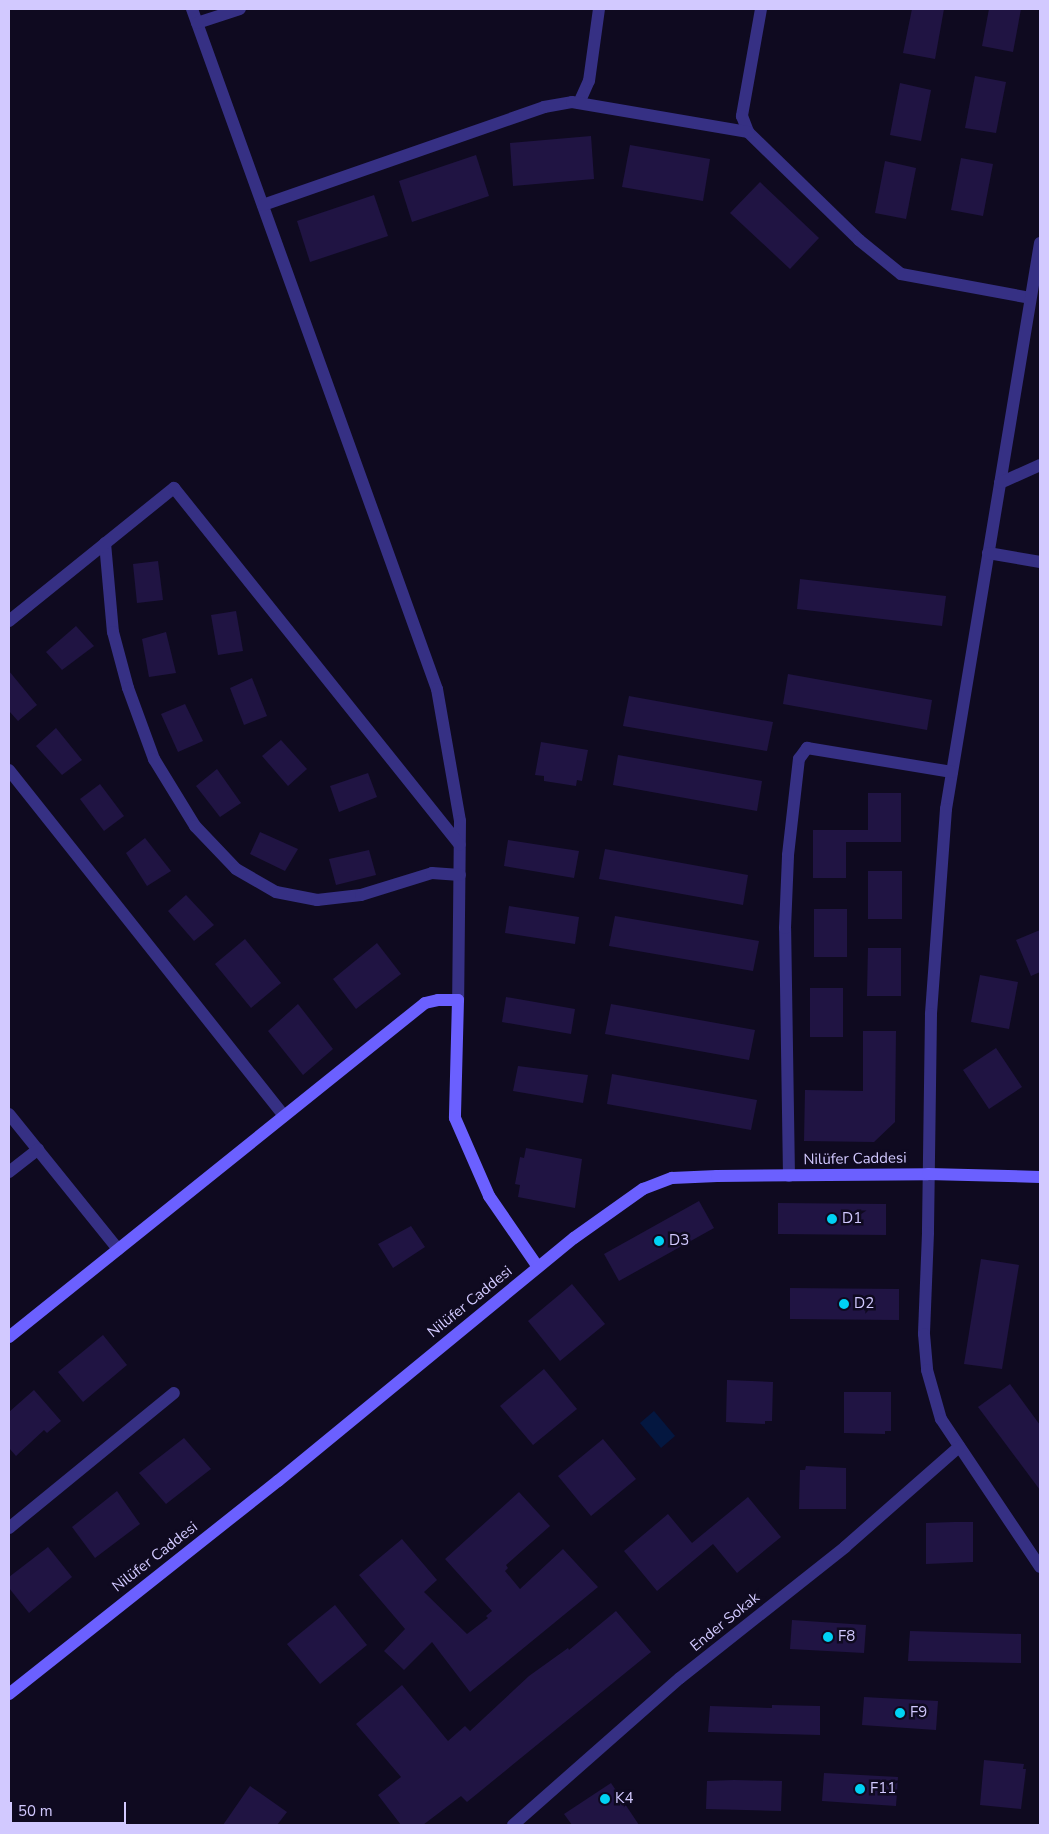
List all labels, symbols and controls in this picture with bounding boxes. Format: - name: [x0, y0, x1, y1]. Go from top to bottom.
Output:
- street label: Nilüfer Caddesi: [803, 1149, 907, 1169]
- place label: D1: [842, 1210, 862, 1228]
- marker: D1: [826, 1213, 838, 1225]
- place label: D3: [669, 1232, 689, 1250]
- marker: D3: [653, 1235, 665, 1247]
- street label: Nilüfer Caddesi: [424, 1262, 516, 1342]
- place label: D2: [854, 1295, 874, 1313]
- marker: D2: [838, 1298, 850, 1310]
- street label: Nilüfer Caddesi: [109, 1518, 201, 1596]
- street label: Ender Sokak: [687, 1589, 763, 1655]
- place label: F8: [838, 1628, 855, 1646]
- marker: F8: [822, 1631, 834, 1643]
- place label: F9: [910, 1704, 927, 1722]
- marker: F9: [894, 1707, 906, 1719]
- place label: F11: [870, 1780, 896, 1798]
- marker: F11: [854, 1783, 866, 1795]
- place label: K4: [615, 1790, 633, 1808]
- scale bar: [12, 1792, 129, 1824]
- marker: K4: [599, 1793, 611, 1805]
- text: 50 m: [18, 1801, 53, 1821]

